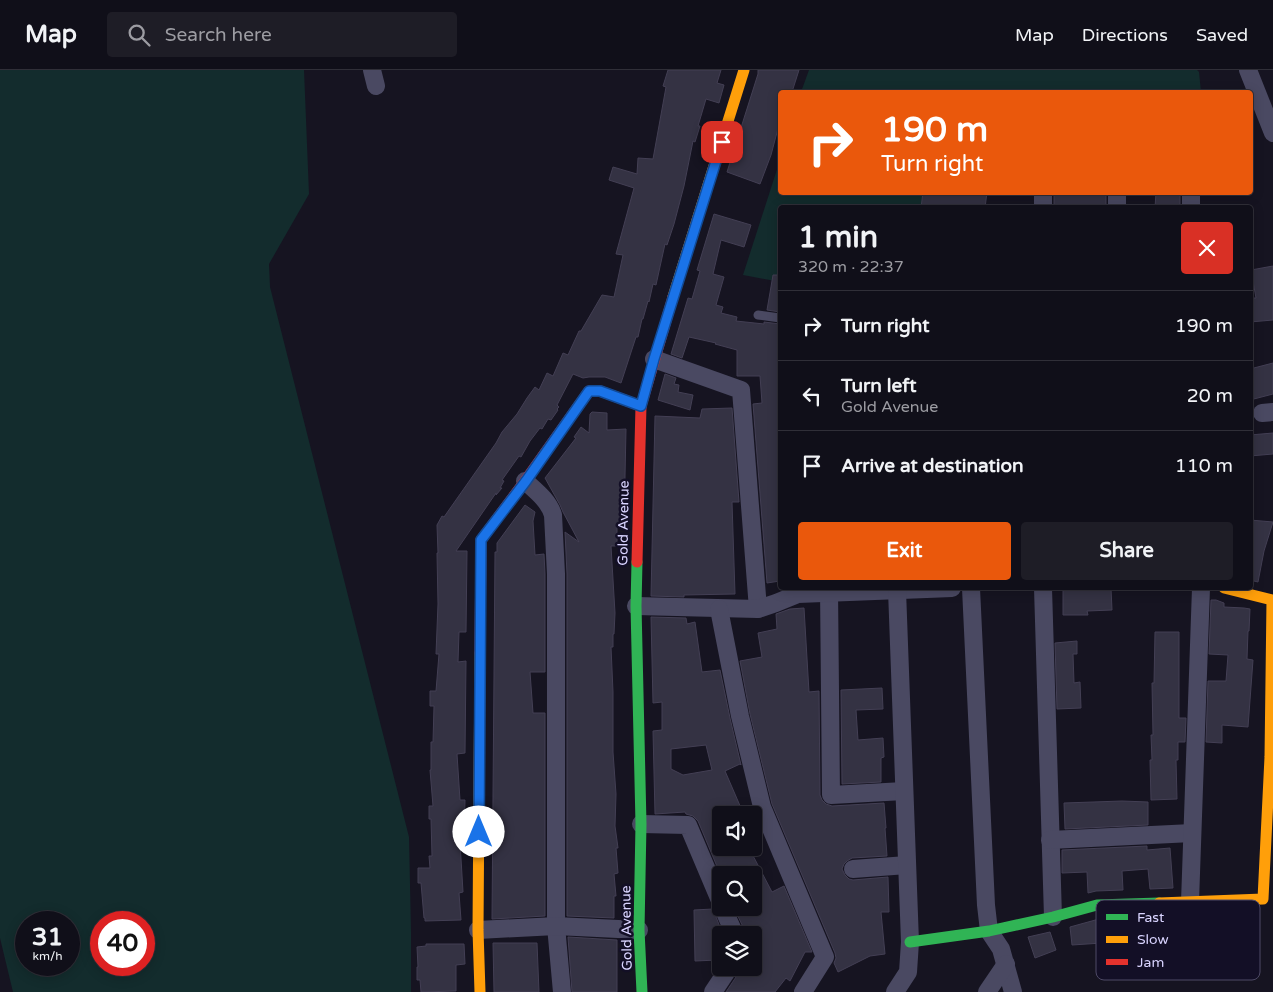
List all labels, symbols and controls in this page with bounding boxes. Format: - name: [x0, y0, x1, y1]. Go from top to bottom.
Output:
- search box: [107, 12, 457, 57]
- text: Map: [25, 20, 77, 49]
- icon: search: [125, 21, 153, 49]
- text: Search here: [165, 24, 272, 46]
- text: Map: [1015, 24, 1054, 46]
- text: Directions: [1082, 24, 1168, 46]
- text: Saved: [1196, 24, 1248, 46]
- text: 190 m: [881, 109, 988, 151]
- icon: right: [798, 110, 863, 175]
- pin: [701, 121, 743, 163]
- icon: arrive: [708, 128, 736, 156]
- text: Turn right: [881, 151, 983, 177]
- text: 1 min: [798, 219, 878, 256]
- button: close: [1181, 222, 1233, 274]
- text: 320 m · 22:37: [798, 257, 904, 277]
- icon: right: [798, 312, 826, 340]
- text: Turn right: [841, 315, 929, 337]
- text: 190 m: [1175, 315, 1233, 337]
- text: Turn left: [841, 375, 917, 397]
- icon: left: [798, 382, 826, 410]
- text: 20 m: [1187, 385, 1233, 407]
- text: Gold Avenue: [841, 397, 938, 417]
- icon: arrive: [798, 452, 826, 480]
- text: Arrive at destination: [841, 455, 1024, 477]
- text: 110 m: [1175, 455, 1233, 477]
- street label: Gold Avenue: [614, 480, 633, 566]
- button: Exit: [798, 522, 1011, 580]
- button: Share: [1021, 522, 1233, 580]
- position arrow: [452, 805, 504, 857]
- map controls: [712, 806, 762, 976]
- button: sound: [712, 806, 762, 856]
- button: search: [712, 866, 762, 916]
- street label: Gold Avenue: [617, 885, 636, 971]
- legend: [1096, 900, 1260, 980]
- text: Fast: [1137, 909, 1165, 926]
- speed limit sign: 40: [90, 911, 155, 976]
- text: 31: [32, 922, 63, 952]
- button: layers: [712, 926, 762, 976]
- text: Slow: [1137, 931, 1169, 948]
- text: km/h: [32, 949, 63, 963]
- text: Jam: [1137, 954, 1164, 971]

